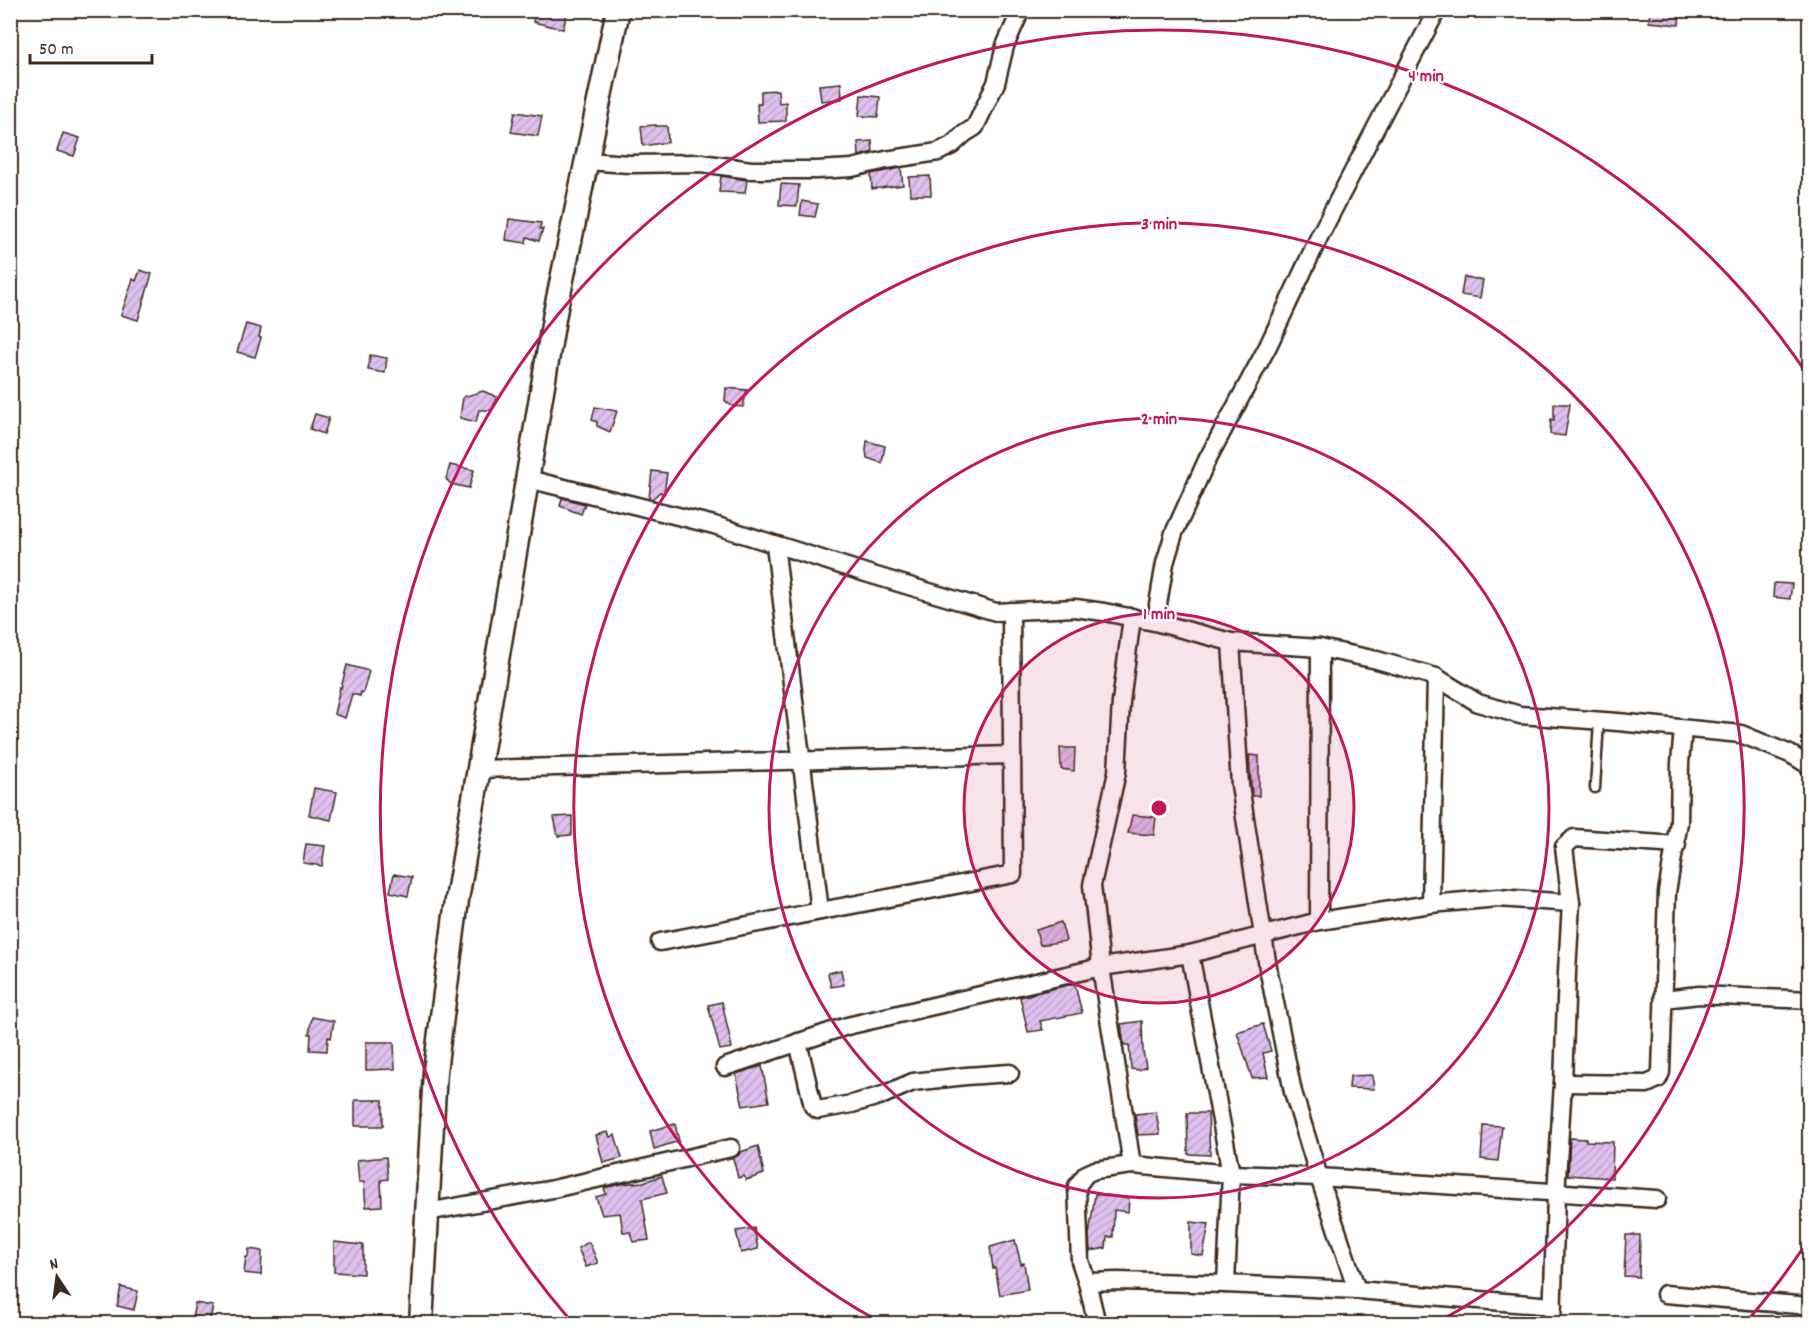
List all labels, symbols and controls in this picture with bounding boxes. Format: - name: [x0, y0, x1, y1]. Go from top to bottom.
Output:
- scale bar: [30, 27, 152, 65]
- text: 50 m: [39, 38, 74, 63]
- text: 4 min: [1408, 65, 1444, 90]
- text: 3 min: [1141, 213, 1177, 238]
- text: 2 min: [1141, 408, 1177, 433]
- text: 1 min: [1143, 603, 1175, 628]
- centre of rings: [1149, 798, 1169, 818]
- north arrow: [27, 1247, 87, 1307]
- text: N: [48, 1253, 61, 1277]

